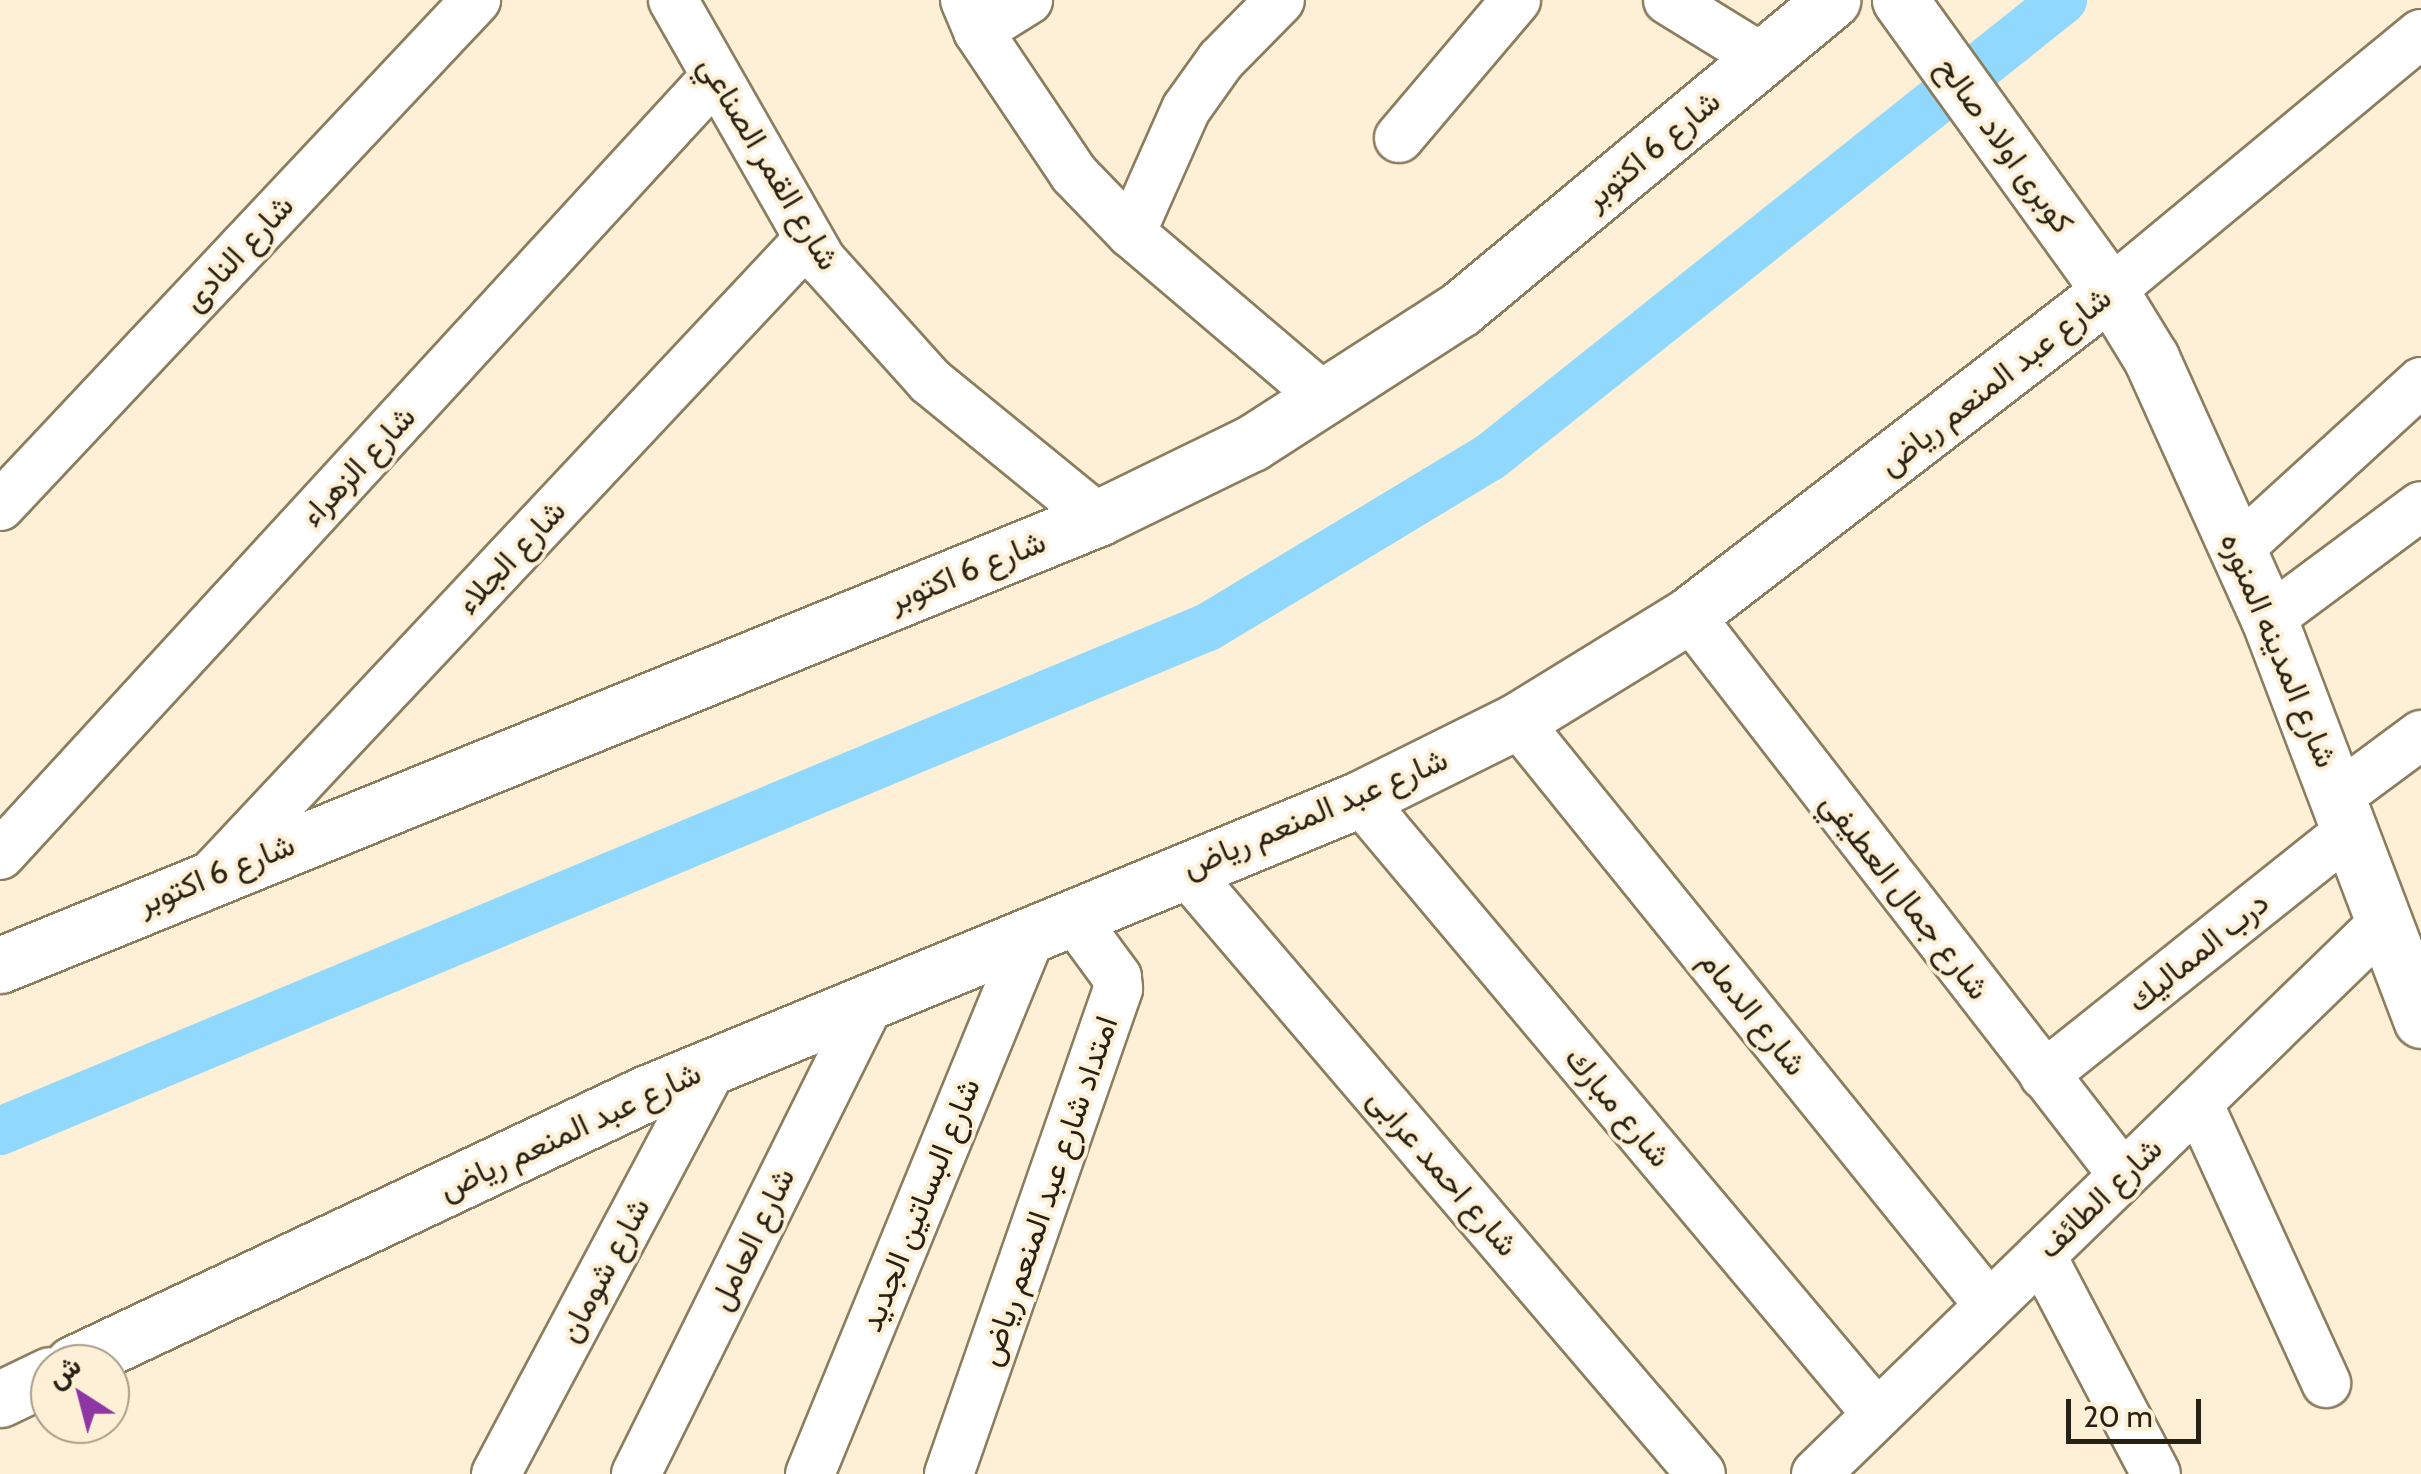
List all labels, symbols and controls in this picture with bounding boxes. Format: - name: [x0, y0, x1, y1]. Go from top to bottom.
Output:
- street label: شارع القمر الصناعي: [690, 49, 848, 277]
- street label: كوبرى اولاد صالح: [1928, 49, 2082, 241]
- street label: شارع 6 اكتوبر: [1576, 82, 1728, 218]
- street label: شارع النادى: [174, 187, 302, 319]
- street label: شارع عبد المنعم رياض: [1871, 278, 2119, 484]
- street label: شارع الزهراء: [293, 398, 423, 534]
- street label: شارع الجلاء: [448, 492, 574, 622]
- street label: شارع 6 اكتوبر: [883, 522, 1051, 620]
- street label: شارع المدينه المنوره: [2212, 527, 2346, 773]
- street label: شارع عبد المنعم رياض: [1177, 740, 1453, 886]
- street label: شارع جمال العطيفي: [1812, 785, 1998, 1007]
- street label: شارع 6 اكتوبر: [132, 825, 300, 923]
- street label: درب المماليك: [2120, 883, 2276, 1021]
- street label: شارع الدمام: [1691, 943, 1815, 1083]
- street label: امتداد شارع عبد المنعم رياض: [970, 1011, 1126, 1371]
- street label: شارع مبارك: [1557, 1039, 1679, 1175]
- street label: شارع عبد المنعم رياض: [433, 1054, 707, 1208]
- street label: شارع البساتين الجديد: [852, 1073, 988, 1337]
- street label: شارع احمد عرابى: [1359, 1080, 1527, 1264]
- street label: شارع الطائف: [2030, 1129, 2170, 1267]
- street label: شارع العامل: [701, 1162, 803, 1316]
- street label: شارع شومان: [550, 1191, 658, 1349]
- north arrow: [30, 1344, 130, 1444]
- text: ش: [40, 1348, 87, 1395]
- scale bar: [2071, 1379, 2206, 1441]
- text: 20 m: [2083, 1398, 2153, 1435]

